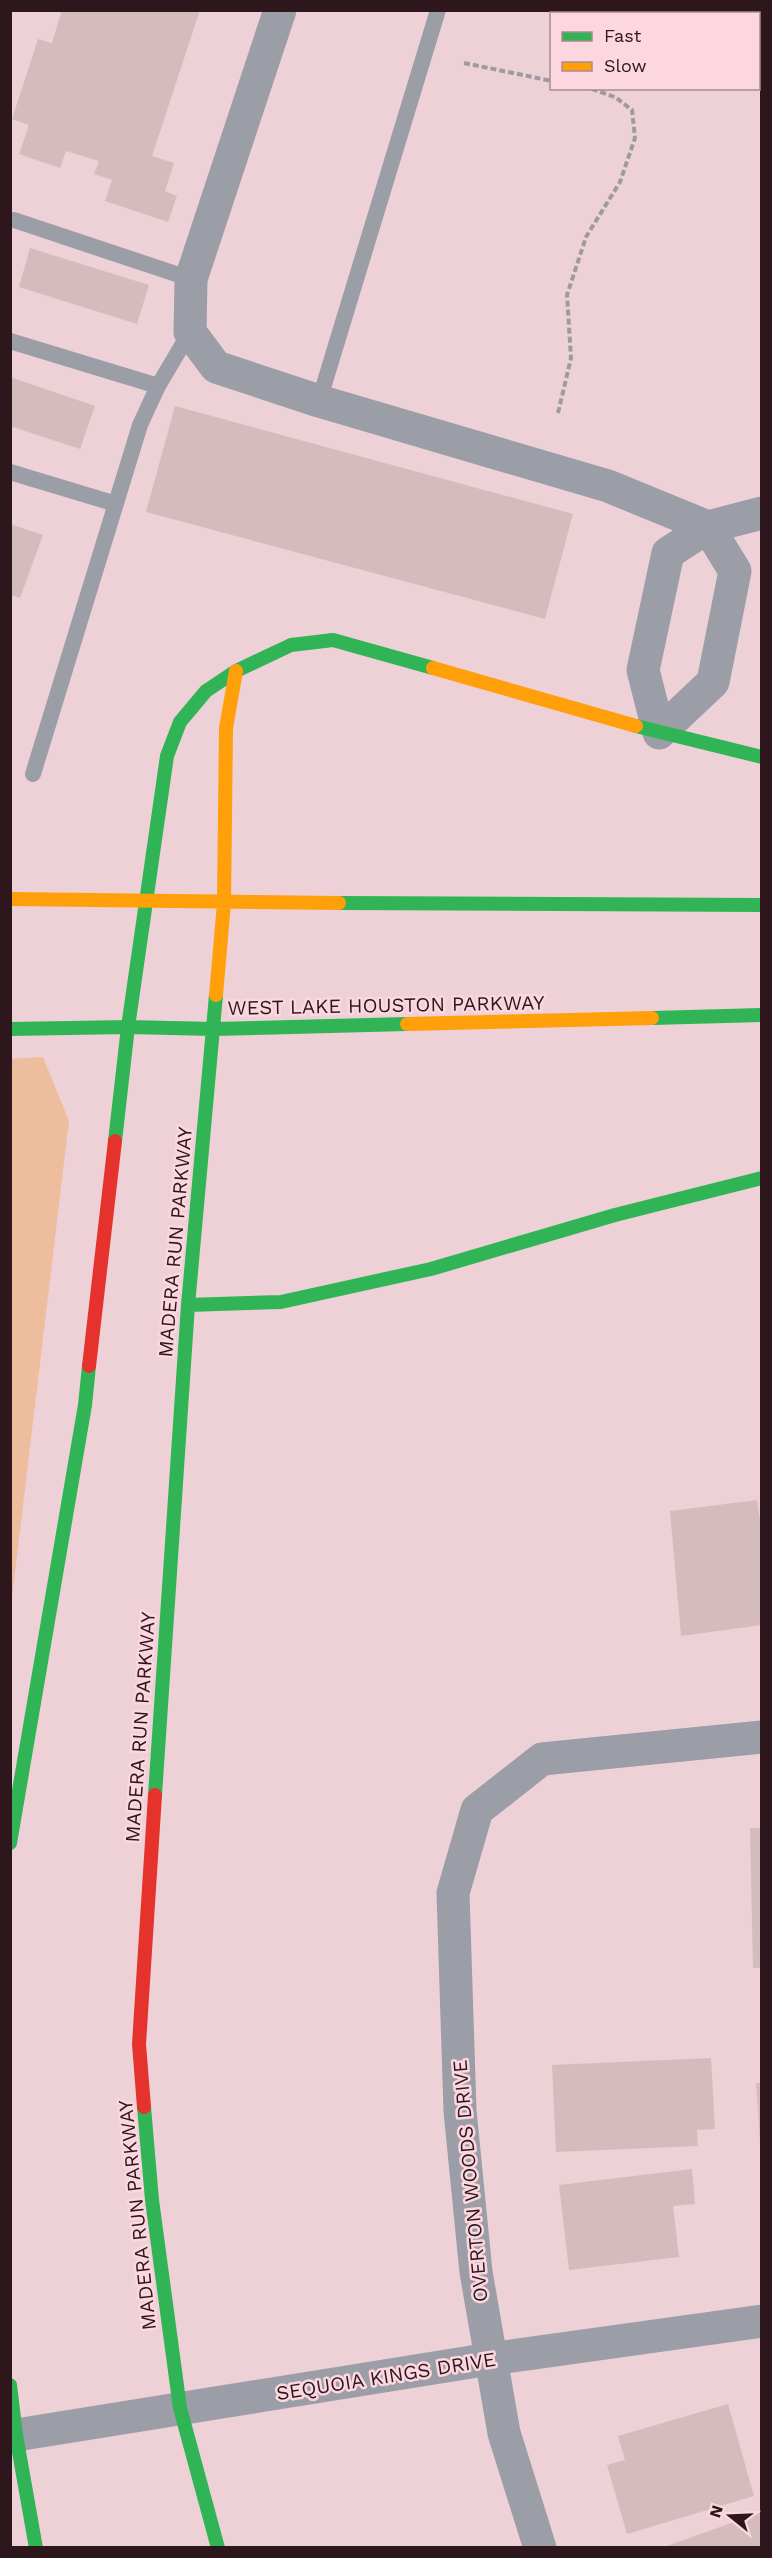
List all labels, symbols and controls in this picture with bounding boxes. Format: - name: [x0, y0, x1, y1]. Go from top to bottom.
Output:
- legend: [550, 12, 760, 90]
- text: Fast: [604, 25, 642, 46]
- text: Slow: [604, 55, 647, 76]
- street label: WEST LAKE HOUSTON PARKWAY: [227, 990, 545, 1020]
- street label: MADERA RUN PARKWAY: [153, 1125, 197, 1358]
- street label: MADERA RUN PARKWAY: [120, 1610, 160, 1843]
- street label: OVERTON WOODS DRIVE: [447, 2059, 493, 2303]
- street label: MADERA RUN PARKWAY: [113, 2098, 161, 2331]
- street label: SEQUOIA KINGS DRIVE: [275, 2347, 497, 2405]
- north arrow: [700, 2486, 760, 2546]
- text: N: [705, 2503, 727, 2520]

